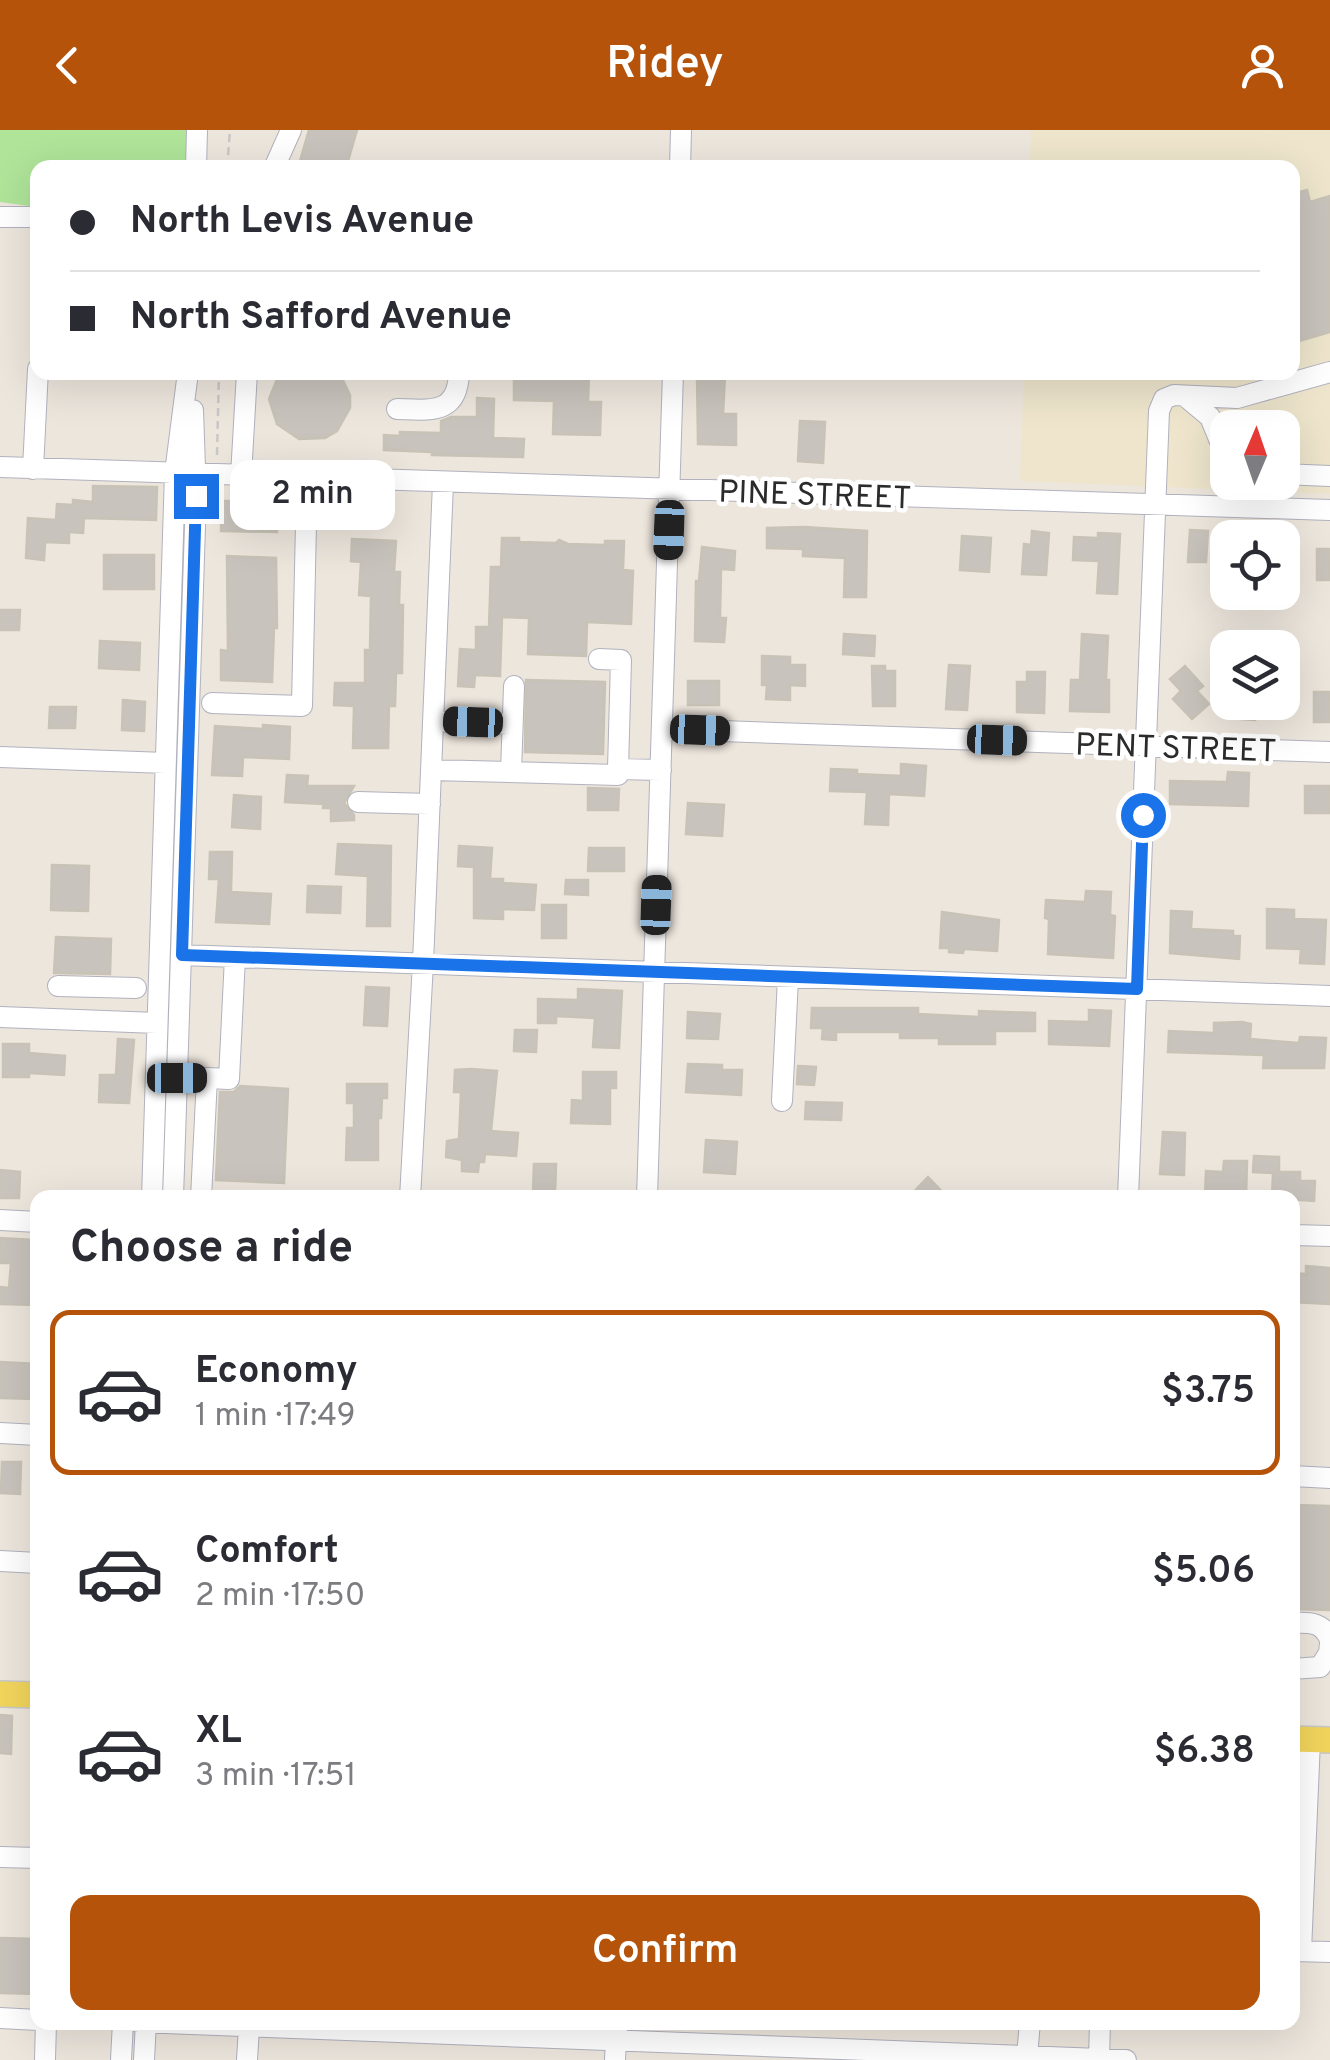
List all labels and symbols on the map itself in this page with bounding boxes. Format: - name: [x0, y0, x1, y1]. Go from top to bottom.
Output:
- north arrow: [1210, 410, 1300, 500]
- callout: 2 min: [231, 461, 396, 531]
- route end: [174, 474, 219, 519]
- street label: PINE STREET: [718, 474, 912, 520]
- car: [653, 499, 685, 561]
- car: [442, 706, 504, 738]
- car: [669, 714, 731, 746]
- car: [966, 724, 1028, 756]
- street label: PENT STREET: [1074, 726, 1277, 774]
- route start: [1121, 793, 1166, 838]
- car: [640, 874, 672, 936]
- car: [147, 1063, 207, 1093]

